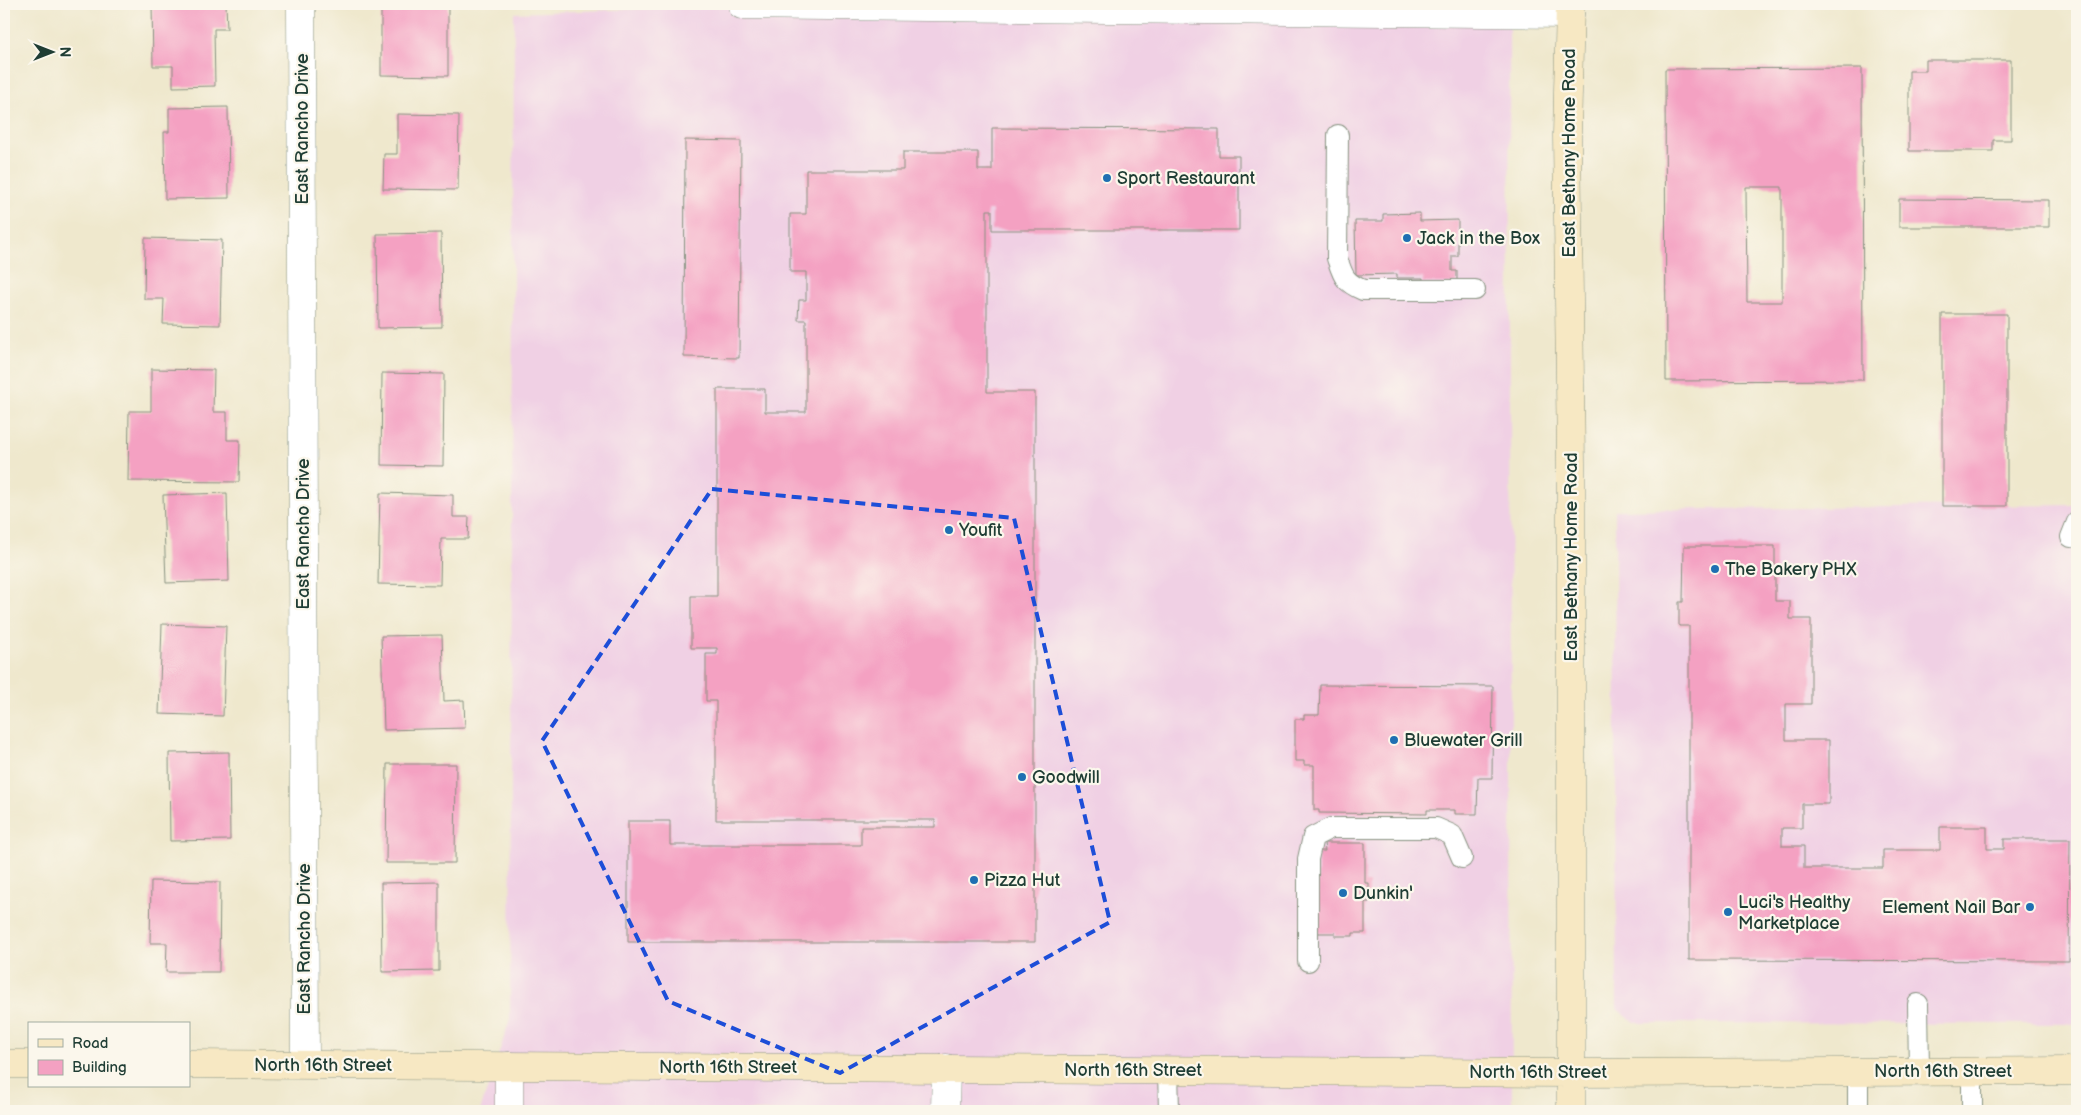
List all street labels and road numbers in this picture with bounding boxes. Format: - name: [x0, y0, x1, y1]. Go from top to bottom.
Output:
- street label: East Bethany Home Road: [1559, 48, 1580, 258]
- street label: East Rancho Drive: [292, 53, 313, 205]
- street label: East Bethany Home Road: [1561, 452, 1582, 662]
- street label: East Rancho Drive: [293, 458, 314, 610]
- street label: East Rancho Drive: [294, 863, 315, 1015]
- street label: North 16th Street: [254, 1055, 393, 1076]
- street label: North 16th Street: [659, 1057, 798, 1078]
- street label: North 16th Street: [1064, 1060, 1203, 1081]
- street label: North 16th Street: [1874, 1061, 2013, 1082]
- street label: North 16th Street: [1469, 1062, 1608, 1083]

